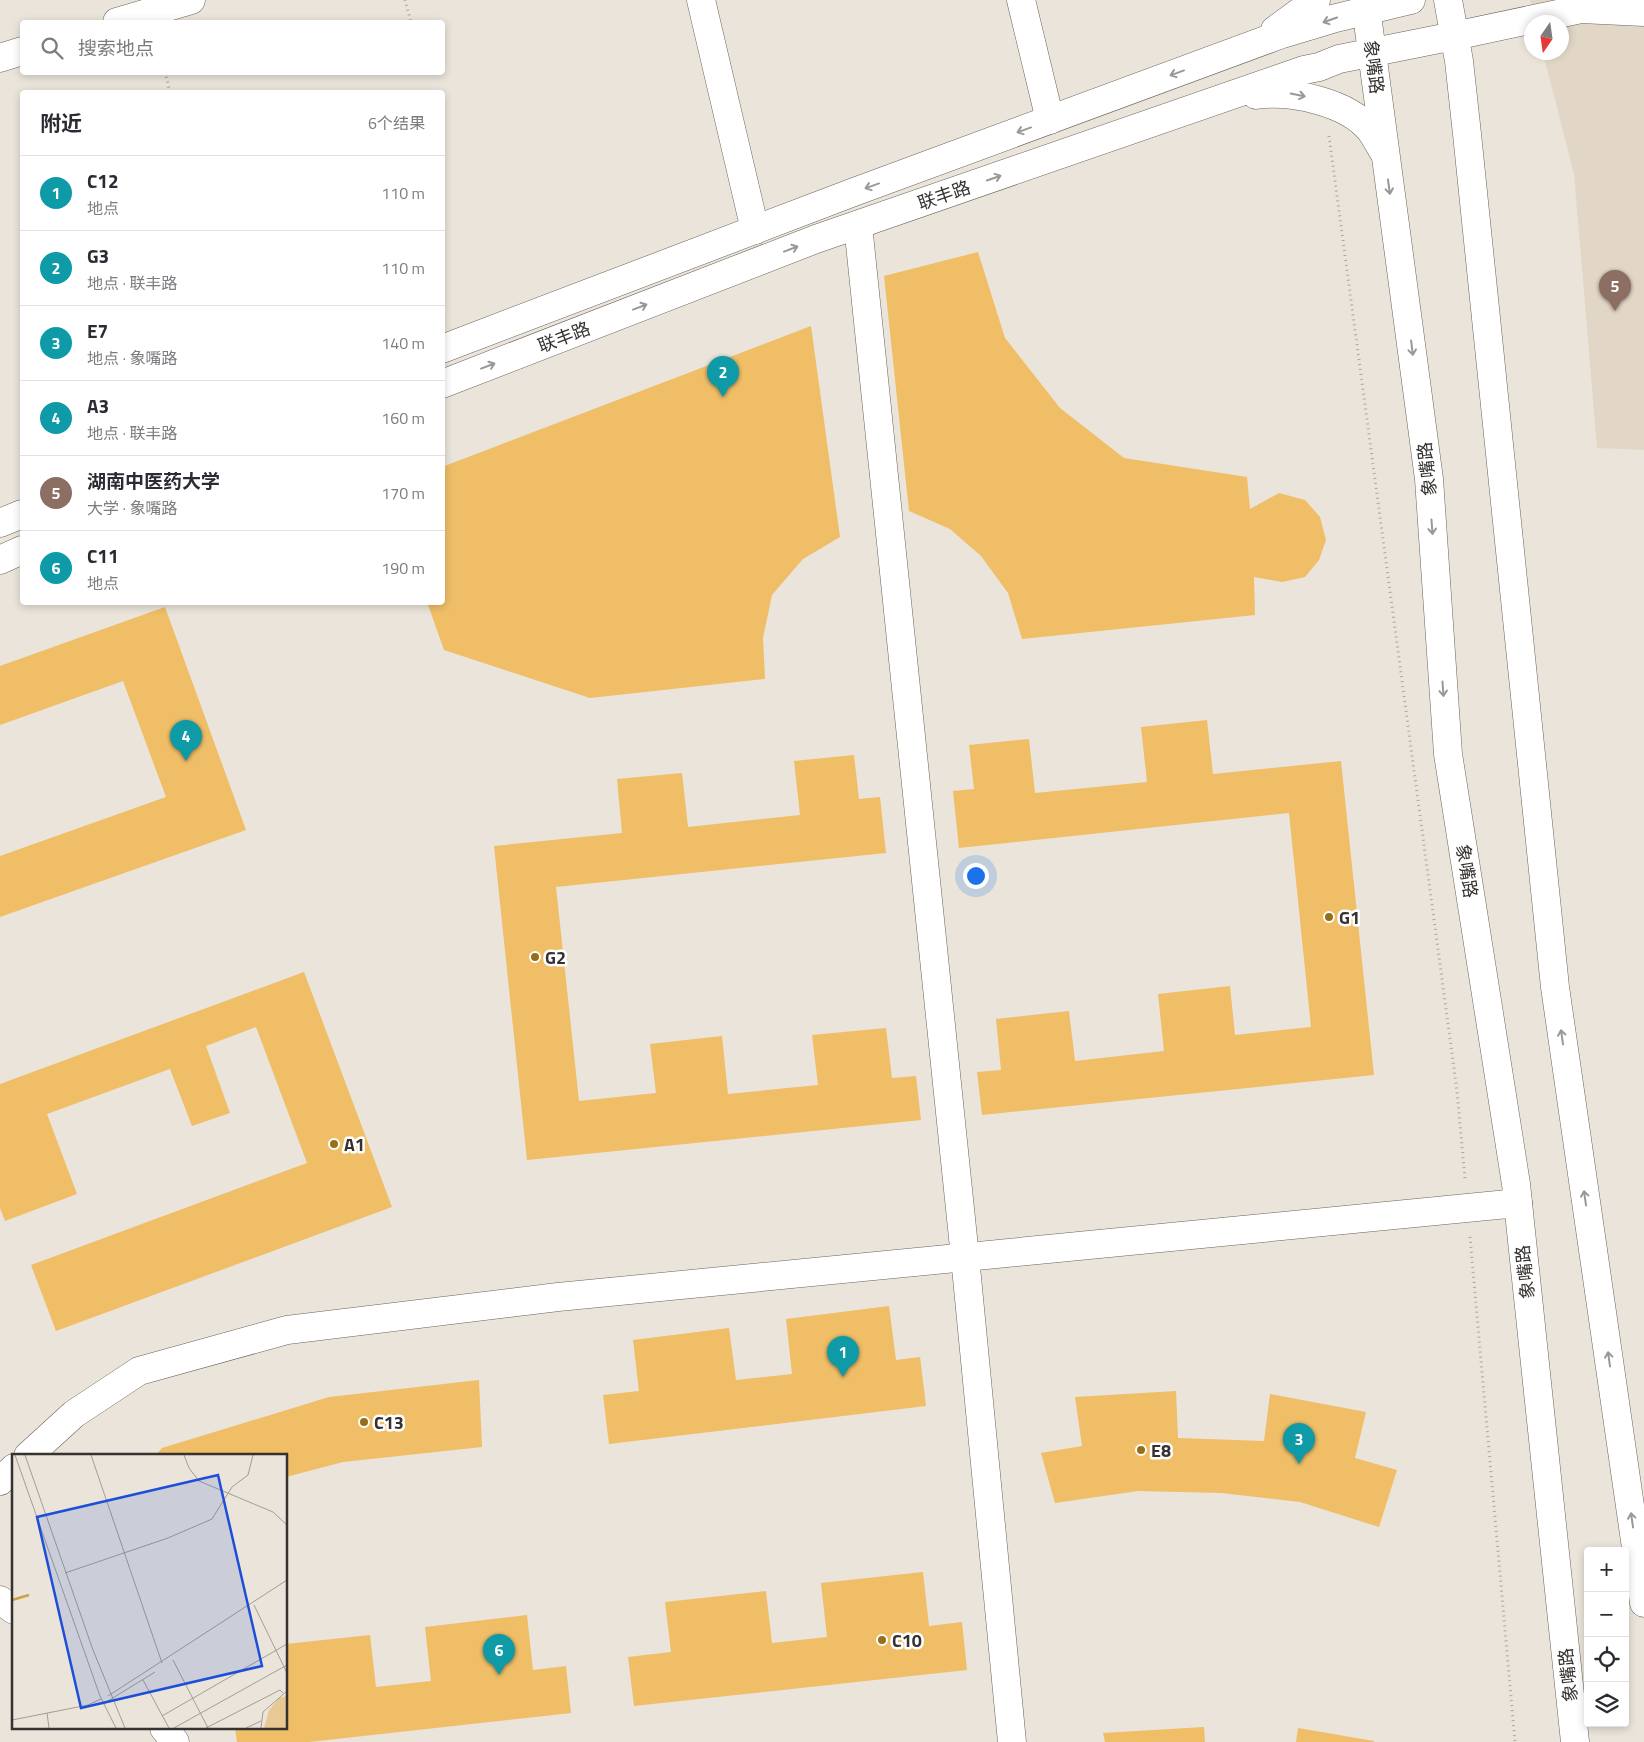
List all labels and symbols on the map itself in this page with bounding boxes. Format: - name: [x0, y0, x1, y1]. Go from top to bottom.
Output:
- north arrow: [1524, 15, 1569, 60]
- one-way arrow: [1323, 16, 1338, 25]
- street label: 象嘴路: [1357, 39, 1391, 95]
- one-way arrow: [1169, 69, 1185, 78]
- one-way arrow: [1290, 91, 1306, 100]
- one-way arrow: [1017, 126, 1032, 135]
- one-way arrow: [986, 172, 1002, 182]
- street label: 联丰路: [914, 173, 974, 217]
- one-way arrow: [1385, 179, 1395, 195]
- one-way arrow: [864, 182, 880, 191]
- one-way arrow: [783, 244, 798, 253]
- pin: 5: [1599, 270, 1631, 311]
- one-way arrow: [632, 302, 647, 311]
- street label: 联丰路: [534, 315, 594, 359]
- one-way arrow: [1407, 340, 1417, 356]
- pin: 2: [707, 356, 739, 397]
- one-way arrow: [480, 361, 495, 370]
- street label: 象嘴路: [1411, 441, 1443, 497]
- one-way arrow: [1427, 519, 1437, 535]
- one-way arrow: [1439, 681, 1448, 697]
- pin: 4: [170, 720, 202, 761]
- street label: 象嘴路: [1449, 842, 1485, 900]
- your location: [963, 863, 989, 889]
- place label: G1: [1339, 904, 1360, 931]
- marker: G1: [1323, 911, 1335, 923]
- place label: G2: [545, 944, 566, 971]
- marker: G2: [529, 951, 541, 963]
- one-way arrow: [1557, 1030, 1567, 1046]
- place label: A1: [344, 1131, 365, 1158]
- marker: A1: [328, 1138, 340, 1150]
- one-way arrow: [1580, 1190, 1590, 1206]
- street label: 象嘴路: [1509, 1244, 1541, 1300]
- pin: 1: [827, 1336, 859, 1377]
- one-way arrow: [1603, 1351, 1613, 1367]
- place label: C13: [374, 1409, 404, 1436]
- marker: C13: [358, 1416, 370, 1428]
- pin: 3: [1283, 1423, 1315, 1464]
- place label: E8: [1151, 1437, 1171, 1464]
- marker: E8: [1135, 1444, 1147, 1456]
- inset map: [12, 1454, 288, 1730]
- one-way arrow: [1627, 1512, 1637, 1528]
- place label: C10: [892, 1627, 922, 1654]
- pin: 6: [483, 1634, 515, 1675]
- marker: C10: [876, 1634, 888, 1646]
- street label: 象嘴路: [1552, 1647, 1584, 1703]

